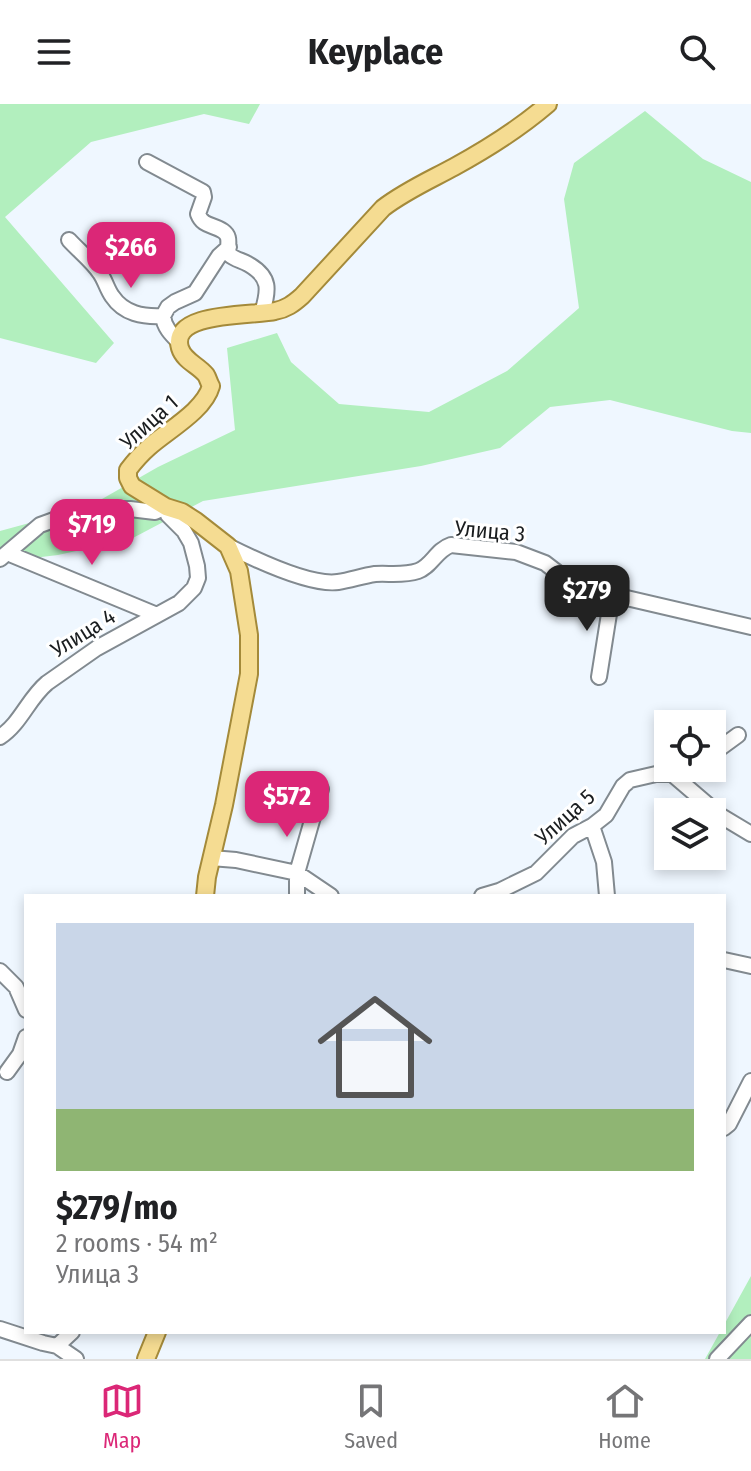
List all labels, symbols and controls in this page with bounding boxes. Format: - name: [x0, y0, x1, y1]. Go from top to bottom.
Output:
- icon: menu: [32, 30, 76, 74]
- text: Keyplace: [308, 30, 443, 74]
- icon: search: [675, 30, 719, 74]
- pin: $266: [84, 222, 178, 290]
- text: $266: [105, 232, 157, 263]
- street label: Улица 1: [114, 389, 184, 456]
- pin: $719: [45, 499, 139, 567]
- text: $719: [68, 509, 116, 540]
- street label: Улица 3: [453, 514, 526, 548]
- pin: $279: [540, 565, 634, 633]
- text: $279: [563, 575, 611, 606]
- street label: Улица 4: [45, 603, 121, 664]
- map controls: [654, 710, 726, 870]
- button: locate: [654, 710, 726, 782]
- pin: $572: [240, 771, 334, 839]
- text: $572: [263, 781, 311, 812]
- street label: Улица 5: [529, 783, 600, 851]
- button: layers: [654, 798, 726, 870]
- icon: home: [303, 975, 447, 1119]
- text: $279/mo: [56, 1187, 178, 1228]
- text: 2 rooms · 54 m²: [56, 1228, 218, 1259]
- text: Улица 3: [56, 1259, 139, 1290]
- tab: Map: [100, 1379, 144, 1454]
- tab: Saved: [344, 1379, 398, 1454]
- tab: Home: [598, 1379, 651, 1454]

